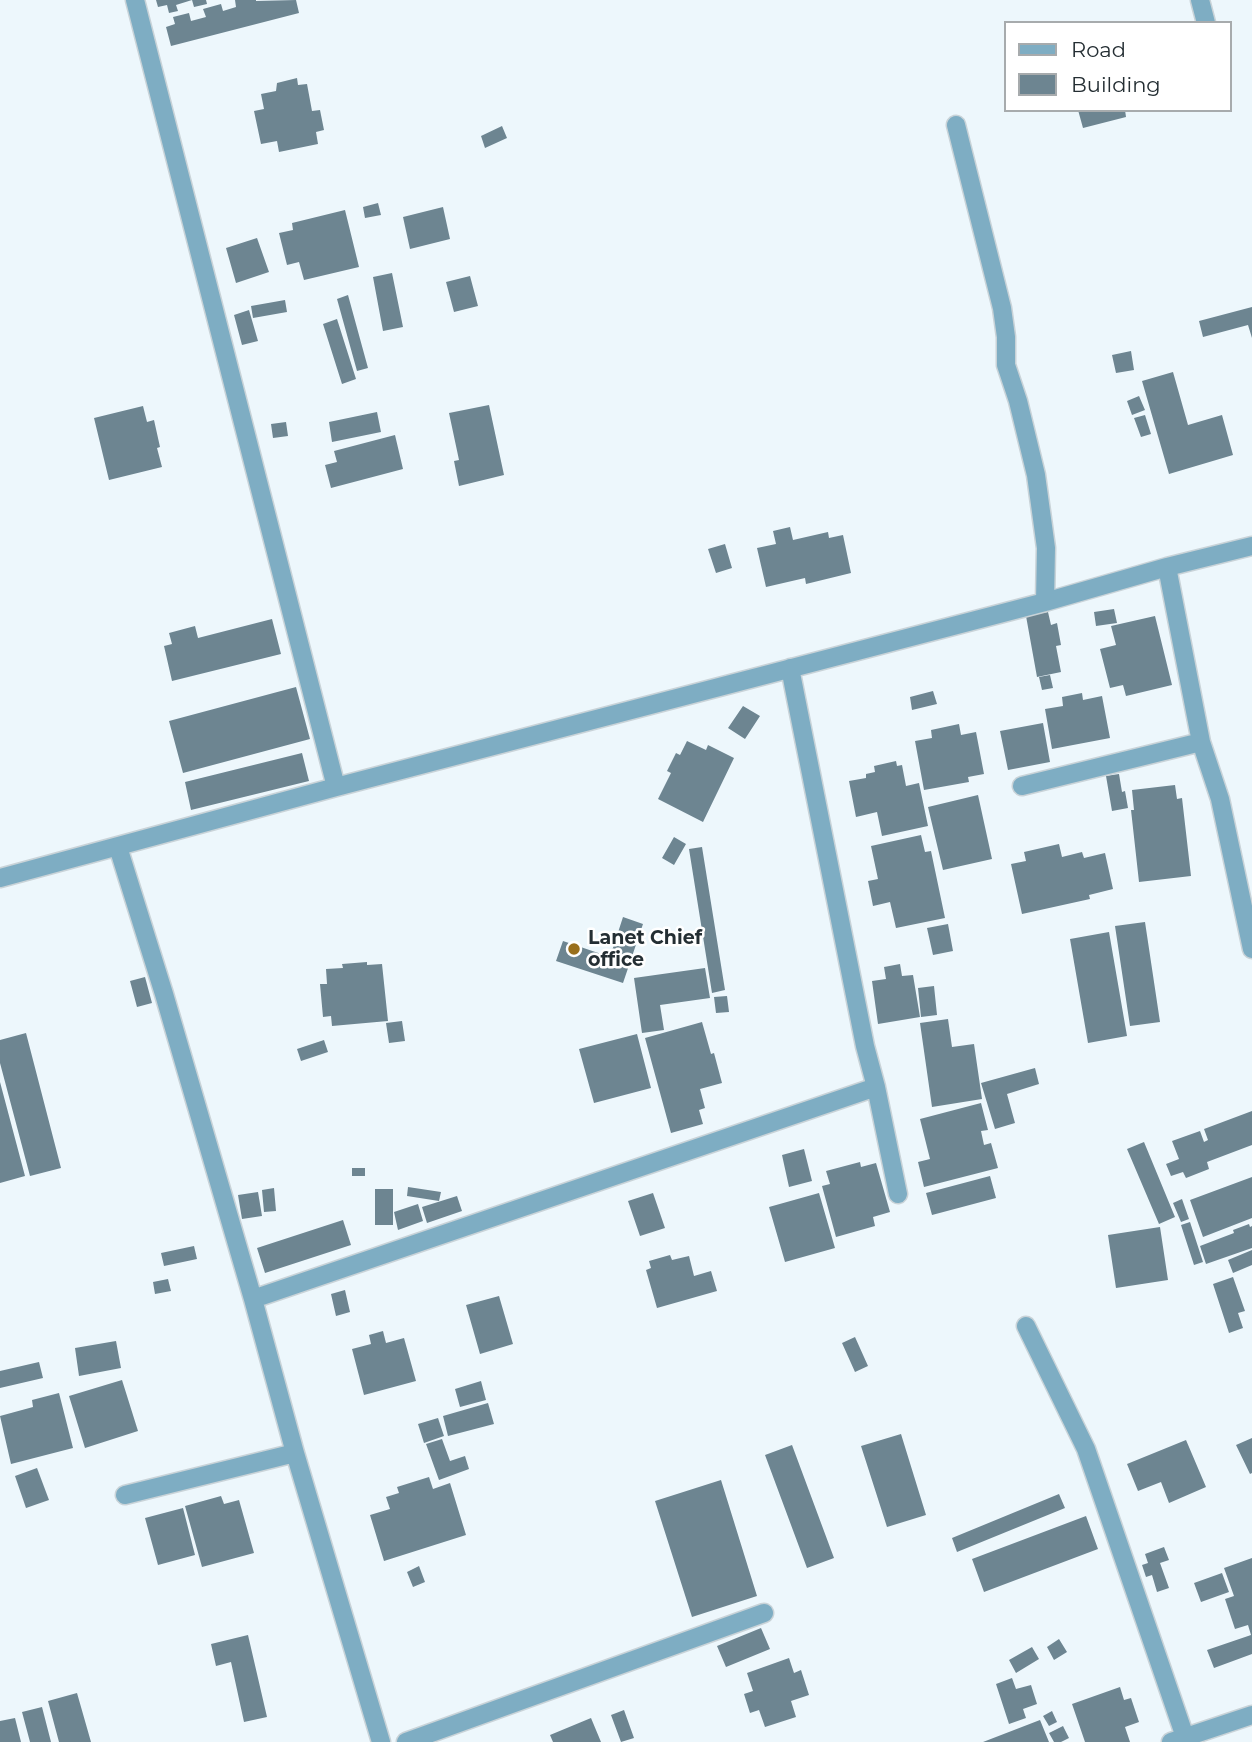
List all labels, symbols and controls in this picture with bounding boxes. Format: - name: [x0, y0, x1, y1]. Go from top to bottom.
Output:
- legend: [1004, 21, 1231, 112]
- text: Road: [1071, 37, 1126, 62]
- text: Building: [1071, 72, 1161, 97]
- place label: Lanet Chief office: [588, 927, 702, 971]
- marker: Lanet Chief office: [566, 941, 582, 957]

